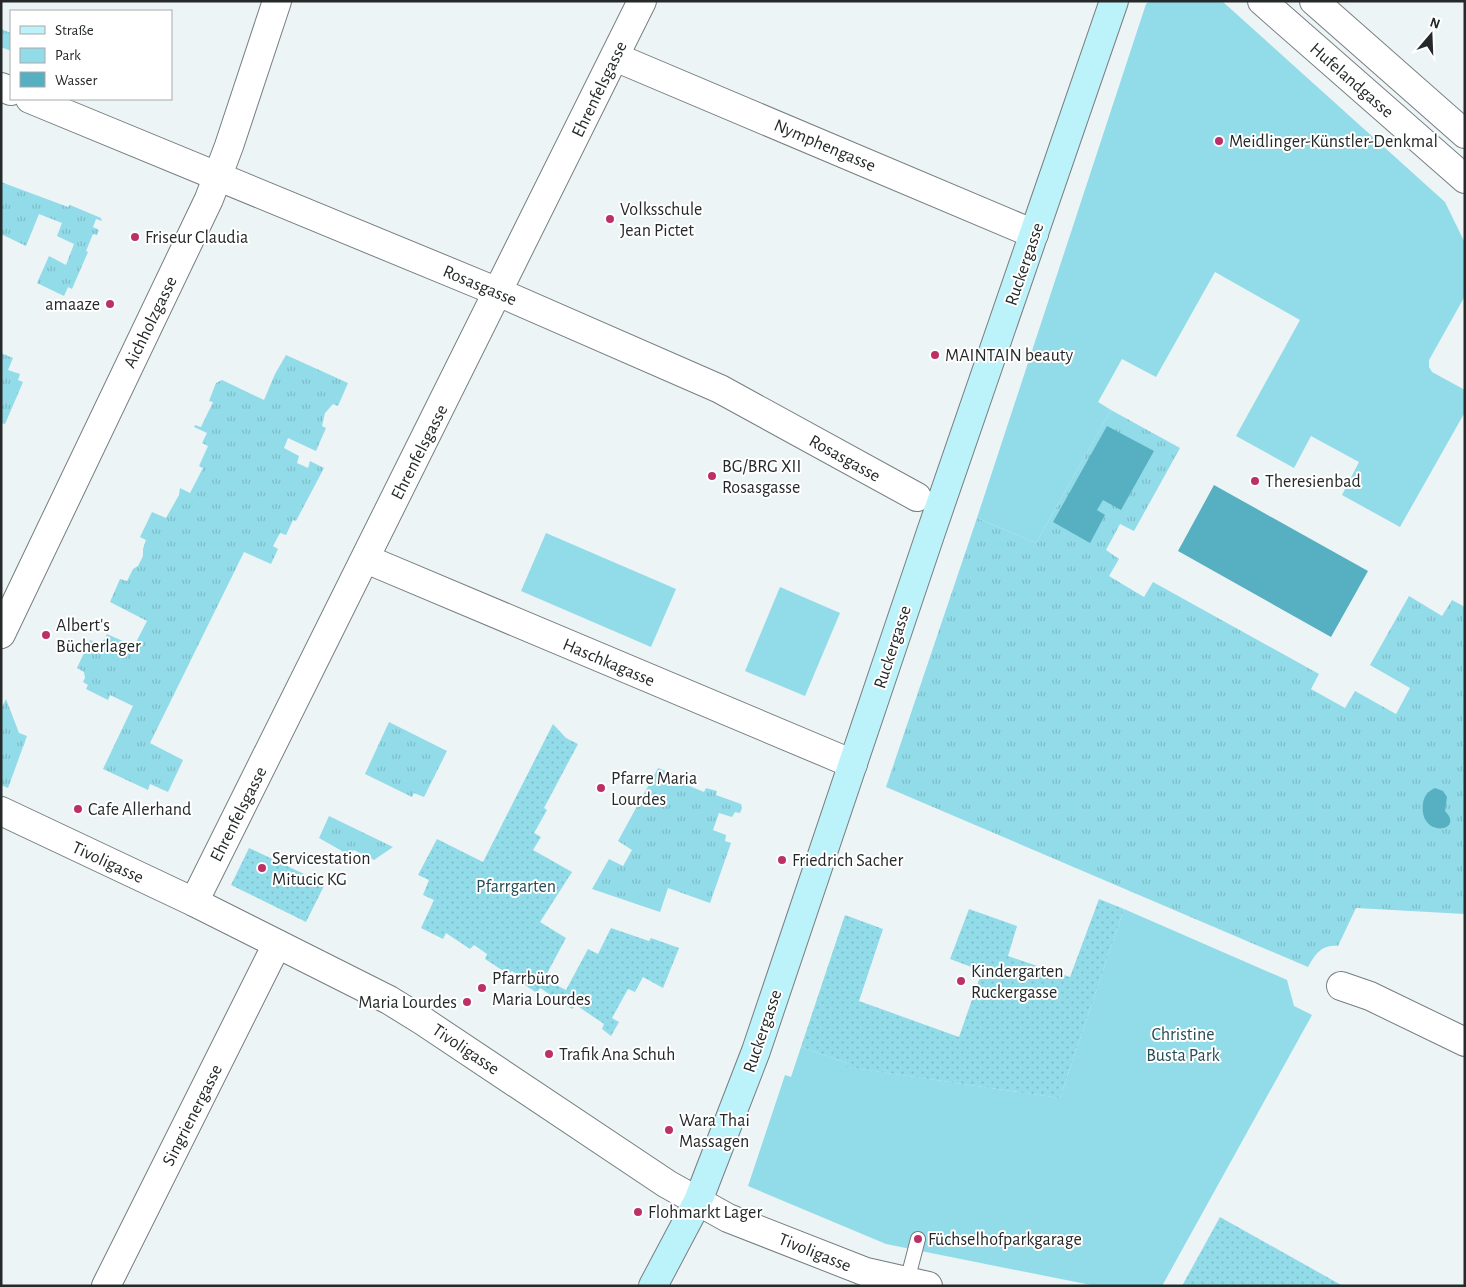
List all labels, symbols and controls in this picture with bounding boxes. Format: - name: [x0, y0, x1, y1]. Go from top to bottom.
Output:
- legend: [10, 10, 172, 100]
- north arrow: [1406, 10, 1456, 60]
- text: N: [1428, 15, 1442, 32]
- text: Straße: [55, 23, 94, 38]
- street label: Ehrenfelsgasse: [569, 39, 631, 140]
- street label: Hufelandgasse: [1306, 40, 1397, 122]
- text: Park: [55, 48, 81, 63]
- text: Wasser: [55, 73, 98, 88]
- street label: Nymphengasse: [771, 116, 878, 175]
- place label: Meidlinger-Künstler-Denkmal: [1229, 133, 1438, 151]
- marker: Meidlinger-Künstler-Denkmal: [1213, 135, 1225, 147]
- place label: Volksschule Jean Pictet: [620, 201, 702, 240]
- marker: Volksschule Jean Pictet: [604, 213, 616, 225]
- street label: Ruckergasse: [1002, 221, 1047, 308]
- place label: Friseur Claudia: [145, 229, 248, 247]
- marker: Friseur Claudia: [129, 231, 141, 243]
- street label: Rosasgasse: [440, 262, 519, 310]
- street label: Aichholzgasse: [121, 274, 181, 371]
- place label: amaaze: [45, 296, 100, 314]
- marker: amaaze: [104, 298, 116, 310]
- place label: MAINTAIN beauty: [945, 347, 1074, 365]
- marker: MAINTAIN beauty: [929, 349, 941, 361]
- street label: Ehrenfelsgasse: [388, 402, 452, 503]
- street label: Rosasgasse: [806, 432, 883, 486]
- place label: BG/BRG XII Rosasgasse: [722, 458, 801, 497]
- marker: BG/BRG XII Rosasgasse: [706, 470, 718, 482]
- place label: Theresienbad: [1265, 473, 1361, 491]
- marker: Theresienbad: [1249, 475, 1261, 487]
- street label: Ruckergasse: [871, 604, 915, 691]
- place label: Albert's Bücherlager: [56, 617, 141, 656]
- marker: Albert's Bücherlager: [40, 629, 52, 641]
- street label: Haschkagasse: [560, 636, 657, 690]
- street label: Ehrenfelsgasse: [207, 764, 271, 865]
- place label: Pfarre Maria Lourdes: [611, 770, 697, 809]
- marker: Pfarre Maria Lourdes: [595, 782, 607, 794]
- place label: Cafe Allerhand: [88, 801, 191, 819]
- marker: Cafe Allerhand: [72, 803, 84, 815]
- street label: Tivoligasse: [69, 839, 146, 887]
- place label: Servicestation Mitucic KG: [272, 850, 370, 889]
- place label: Friedrich Sacher: [792, 852, 903, 870]
- marker: Friedrich Sacher: [776, 854, 788, 866]
- marker: Servicestation Mitucic KG: [256, 862, 268, 874]
- park label: Pfarrgarten: [476, 878, 556, 896]
- place label: Kindergarten Ruckergasse: [971, 963, 1063, 1002]
- place label: Pfarrbüro Maria Lourdes: [492, 970, 591, 1009]
- marker: Kindergarten Ruckergasse: [955, 975, 967, 987]
- marker: Pfarrbüro Maria Lourdes: [476, 982, 488, 994]
- street label: Ruckergasse: [740, 988, 785, 1075]
- place label: Maria Lourdes: [358, 994, 457, 1012]
- marker: Maria Lourdes: [461, 996, 473, 1008]
- street label: Tivoligasse: [429, 1021, 502, 1079]
- park label: Christine Busta Park: [1146, 1026, 1221, 1065]
- place label: Trafik Ana Schuh: [559, 1046, 675, 1064]
- marker: Trafik Ana Schuh: [543, 1048, 555, 1060]
- street label: Singrienergasse: [160, 1062, 226, 1169]
- place label: Wara Thai Massagen: [679, 1112, 750, 1151]
- marker: Wara Thai Massagen: [663, 1124, 675, 1136]
- place label: Flohmarkt Lager: [648, 1204, 762, 1222]
- marker: Flohmarkt Lager: [632, 1206, 644, 1218]
- street label: Tivoligasse: [776, 1230, 854, 1276]
- place label: Füchselhofparkgarage: [928, 1231, 1082, 1249]
- marker: Füchselhofparkgarage: [912, 1233, 924, 1245]

